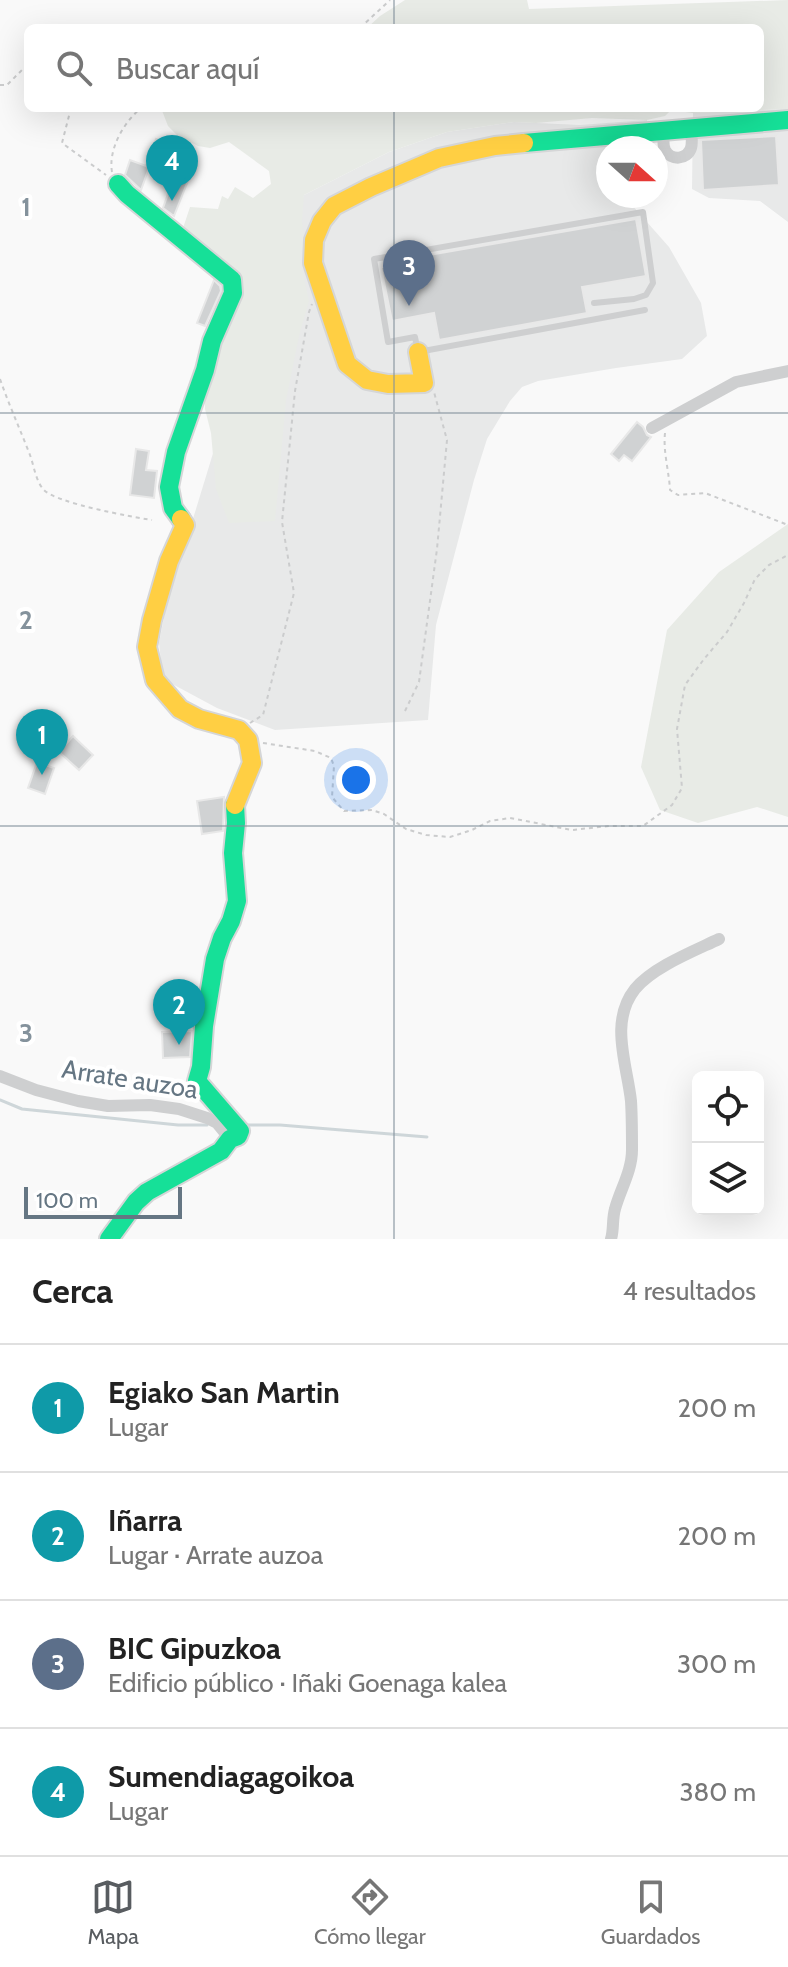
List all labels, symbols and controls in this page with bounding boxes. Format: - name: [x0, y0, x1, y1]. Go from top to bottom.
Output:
- search box: [24, 24, 764, 112]
- icon: search: [52, 46, 96, 90]
- text: Buscar aquí: [116, 50, 259, 87]
- pin: 4: [146, 135, 198, 201]
- north arrow: [596, 136, 668, 208]
- text: 1: [21, 191, 31, 223]
- pin: 3: [383, 240, 435, 306]
- text: 2: [19, 604, 33, 636]
- pin: 1: [16, 709, 68, 775]
- your location: [336, 760, 376, 800]
- pin: 2: [153, 979, 205, 1045]
- text: 3: [19, 1017, 33, 1049]
- street label: Arrate auzoa: [60, 1052, 201, 1106]
- map controls: [692, 1071, 764, 1215]
- button: locate: [692, 1071, 764, 1143]
- button: layers: [692, 1143, 764, 1215]
- scale bar: [24, 1183, 182, 1219]
- text: 100 m: [36, 1187, 98, 1214]
- text: Cerca: [32, 1270, 113, 1312]
- text: 4 resultados: [623, 1275, 756, 1307]
- text: Egiako San Martin: [108, 1374, 340, 1411]
- text: 1: [53, 1392, 63, 1424]
- text: 200 m: [677, 1392, 756, 1424]
- text: Lugar: [108, 1411, 168, 1443]
- text: Iñarra: [108, 1502, 182, 1539]
- text: 2: [51, 1520, 65, 1552]
- text: 200 m: [677, 1520, 756, 1552]
- text: Lugar · Arrate auzoa: [108, 1539, 323, 1571]
- text: BIC Gipuzkoa: [108, 1630, 281, 1667]
- text: 3: [51, 1648, 65, 1680]
- text: 300 m: [677, 1648, 756, 1680]
- text: Edificio público · Iñaki Goenaga kalea: [108, 1667, 507, 1699]
- text: Sumendiagagoikoa: [108, 1758, 354, 1795]
- text: 4: [50, 1776, 66, 1808]
- text: 380 m: [679, 1776, 756, 1808]
- text: Lugar: [108, 1795, 168, 1827]
- tab: Mapa: [88, 1875, 139, 1950]
- tab: Cómo llegar: [314, 1875, 426, 1950]
- tab: Guardados: [601, 1875, 700, 1950]

